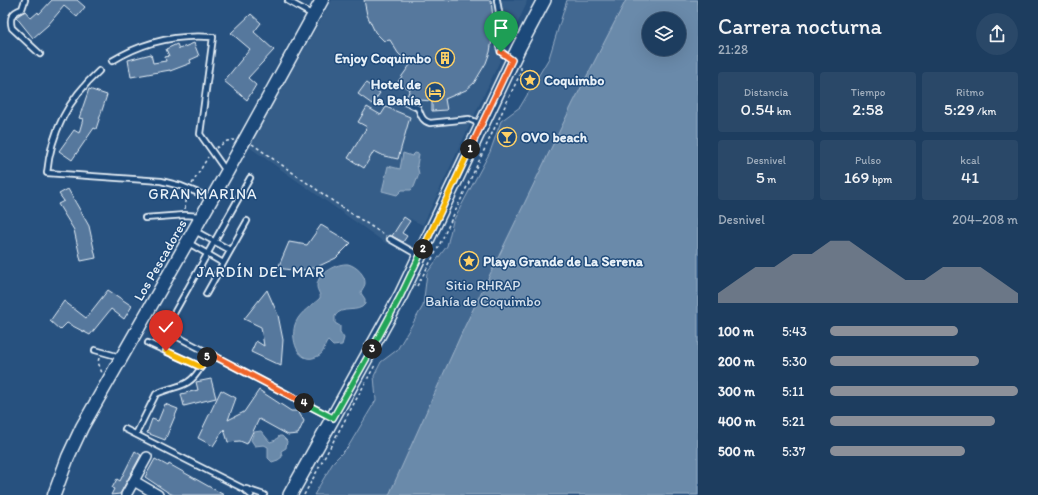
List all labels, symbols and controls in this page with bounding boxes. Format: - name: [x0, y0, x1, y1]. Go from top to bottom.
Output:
- pin: [484, 11, 518, 52]
- map controls: [642, 12, 686, 56]
- button: layers: [642, 12, 686, 56]
- text: Carrera nocturna: [718, 13, 882, 40]
- button: share: [976, 13, 1018, 55]
- icon: arrive: [490, 17, 512, 39]
- text: 21:28: [718, 42, 748, 57]
- building icon: Enjoy Coquimbo: [434, 47, 456, 69]
- place label: Enjoy Coquimbo: [335, 50, 431, 67]
- place icon: Coquimbo: [519, 69, 541, 91]
- place label: Coquimbo: [544, 72, 604, 89]
- place label: Hotel de la Bahía: [371, 76, 422, 109]
- hotel icon: Hotel de la Bahía: [424, 81, 446, 103]
- text: Distancia: [744, 86, 788, 99]
- text: Tiempo: [851, 86, 885, 99]
- text: Ritmo: [956, 86, 984, 99]
- text: 0.54: [741, 99, 774, 119]
- text: 2:58: [852, 99, 884, 119]
- text: 5:29: [944, 99, 975, 119]
- text: km: [774, 105, 791, 118]
- text: /km: [975, 105, 996, 118]
- bar icon: OVO beach: [496, 126, 518, 148]
- place label: OVO beach: [521, 129, 588, 146]
- pin: 1: [460, 139, 480, 159]
- text: 1: [467, 142, 473, 155]
- text: Desnivel: [746, 154, 786, 167]
- text: Pulso: [855, 154, 881, 167]
- text: kcal: [960, 154, 980, 167]
- text: 5: [756, 167, 765, 187]
- text: 169: [844, 167, 869, 187]
- text: 41: [961, 167, 979, 187]
- text: m: [765, 173, 776, 186]
- text: bpm: [869, 173, 892, 186]
- district label: GRAN MARINA: [148, 185, 258, 203]
- text: Desnivel: [718, 212, 765, 227]
- text: 204–208 m: [952, 212, 1018, 227]
- street label: Los Pescadores: [130, 216, 191, 304]
- pin: 2: [413, 239, 433, 259]
- text: 2: [420, 242, 426, 255]
- place icon: Playa Grande de La Serena: [458, 250, 480, 272]
- place label: Playa Grande de La Serena: [483, 253, 644, 270]
- district label: JARDÍN DEL MAR: [197, 263, 325, 281]
- park label: Sitio RHRAP Bahía de Coquimbo: [425, 277, 541, 310]
- pin: [149, 310, 183, 351]
- icon: check: [155, 316, 177, 338]
- text: 100 m: [718, 324, 754, 339]
- text: 5:43: [782, 324, 807, 339]
- pin: 3: [362, 339, 382, 359]
- text: 3: [369, 342, 375, 355]
- pin: 5: [197, 347, 217, 367]
- text: 5: [204, 350, 210, 363]
- text: 200 m: [718, 354, 755, 369]
- text: 5:30: [782, 354, 807, 369]
- text: 300 m: [718, 384, 755, 399]
- text: 5:11: [782, 384, 804, 399]
- pin: 4: [294, 393, 314, 413]
- text: 4: [301, 396, 307, 409]
- text: 400 m: [718, 414, 756, 429]
- text: 5:21: [782, 414, 805, 429]
- text: 500 m: [718, 444, 755, 459]
- text: 5:37: [782, 444, 806, 459]

